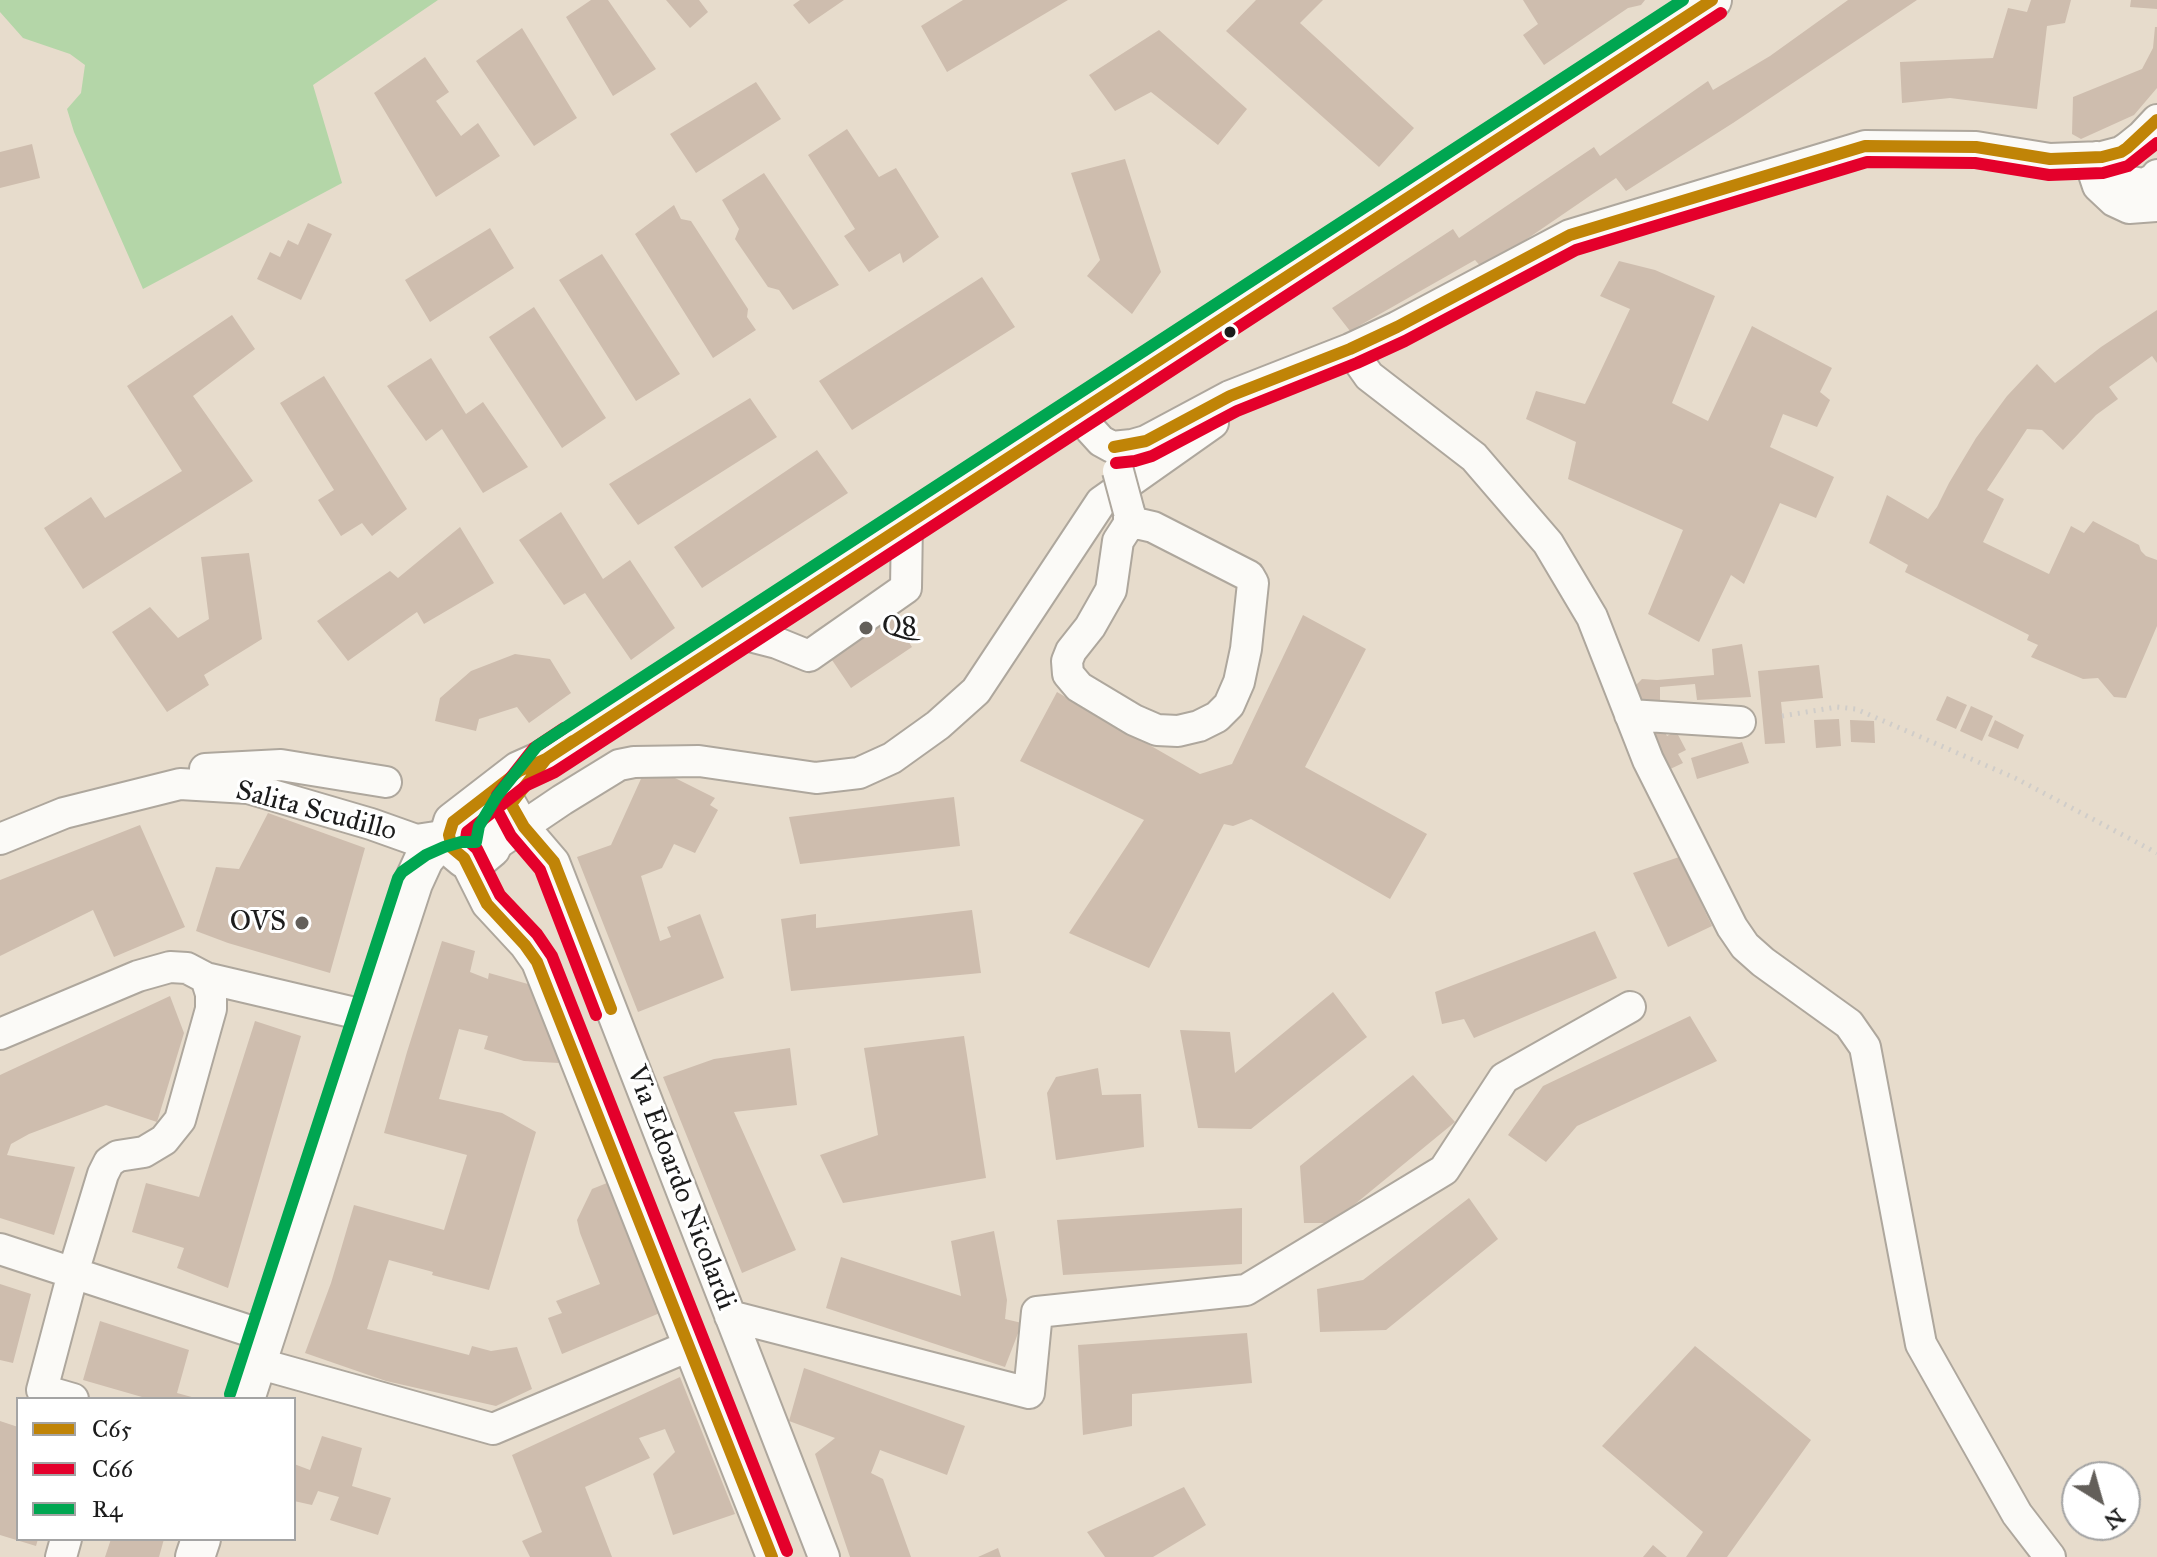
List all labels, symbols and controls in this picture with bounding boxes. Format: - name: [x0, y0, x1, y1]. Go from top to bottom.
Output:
- unlabelled marker: [1222, 324, 1238, 340]
- place label: Q8: [882, 611, 917, 645]
- marker: Q8: [857, 619, 875, 637]
- street label: Salita Scudillo: [232, 774, 400, 850]
- place label: OVS: [230, 906, 286, 940]
- marker: OVS: [293, 914, 311, 932]
- street label: Via Edoardo Nicolardi: [618, 1061, 742, 1315]
- legend: [16, 1397, 296, 1541]
- text: C65: [92, 1414, 132, 1444]
- text: C66: [92, 1454, 133, 1484]
- north arrow: [2061, 1461, 2141, 1541]
- text: R4: [92, 1494, 122, 1524]
- text: N: [2099, 1503, 2130, 1535]

